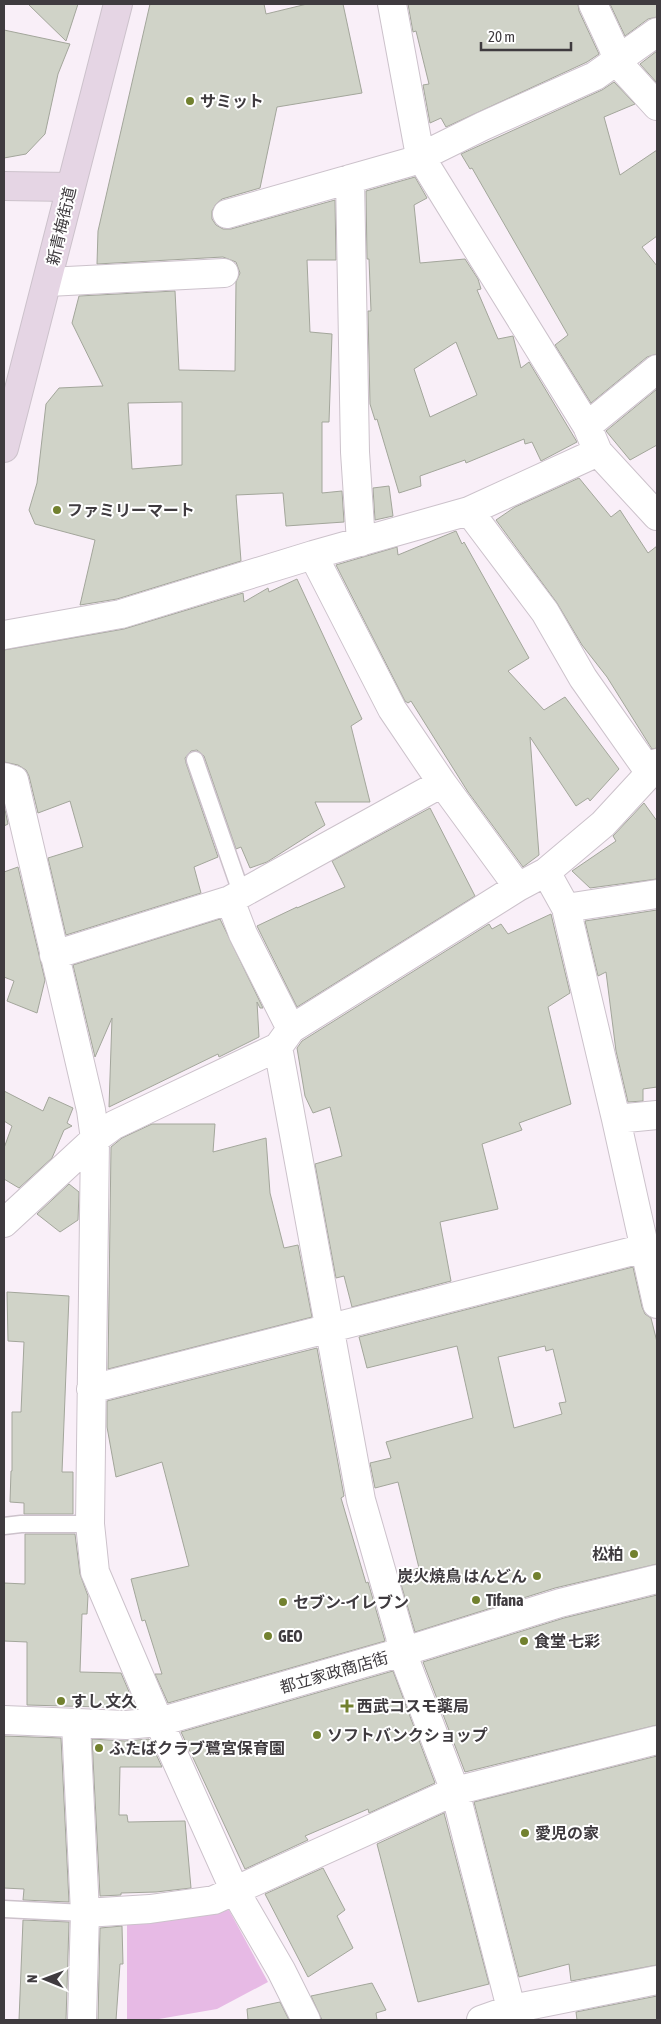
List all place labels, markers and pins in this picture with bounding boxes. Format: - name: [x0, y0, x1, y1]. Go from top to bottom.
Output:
- place label: サミット: [200, 92, 264, 110]
- marker: サミット: [184, 95, 196, 107]
- place label: ファミリーマート: [67, 501, 195, 519]
- marker: ファミリーマート: [51, 504, 63, 516]
- place label: 松柏: [592, 1545, 624, 1563]
- marker: 松柏: [628, 1548, 640, 1560]
- place label: 炭火焼鳥 はんどん: [397, 1567, 527, 1585]
- marker: 炭火焼鳥 はんどん: [531, 1570, 543, 1582]
- place label: Tifana: [486, 1591, 523, 1609]
- place label: セブン-イレブン: [293, 1593, 409, 1611]
- marker: Tifana: [470, 1594, 482, 1606]
- marker: セブン-イレブン: [277, 1596, 289, 1608]
- place label: GEO: [278, 1627, 303, 1645]
- marker: GEO: [262, 1630, 274, 1642]
- place label: 食堂 七彩: [534, 1632, 600, 1650]
- marker: 食堂 七彩: [518, 1635, 530, 1647]
- place label: すし 文久: [71, 1692, 137, 1710]
- marker: すし 文久: [55, 1695, 67, 1707]
- place label: 西武コスモ薬局: [357, 1697, 469, 1715]
- marker: 西武コスモ薬局: [341, 1700, 353, 1712]
- place label: ソフトバンクショップ: [327, 1726, 488, 1744]
- marker: ソフトバンクショップ: [311, 1729, 323, 1741]
- place label: ふたばクラブ鷺宮保育園: [109, 1739, 285, 1757]
- marker: ふたばクラブ鷺宮保育園: [93, 1742, 105, 1754]
- place label: 愛児の家: [535, 1824, 599, 1842]
- marker: 愛児の家: [519, 1827, 531, 1839]

